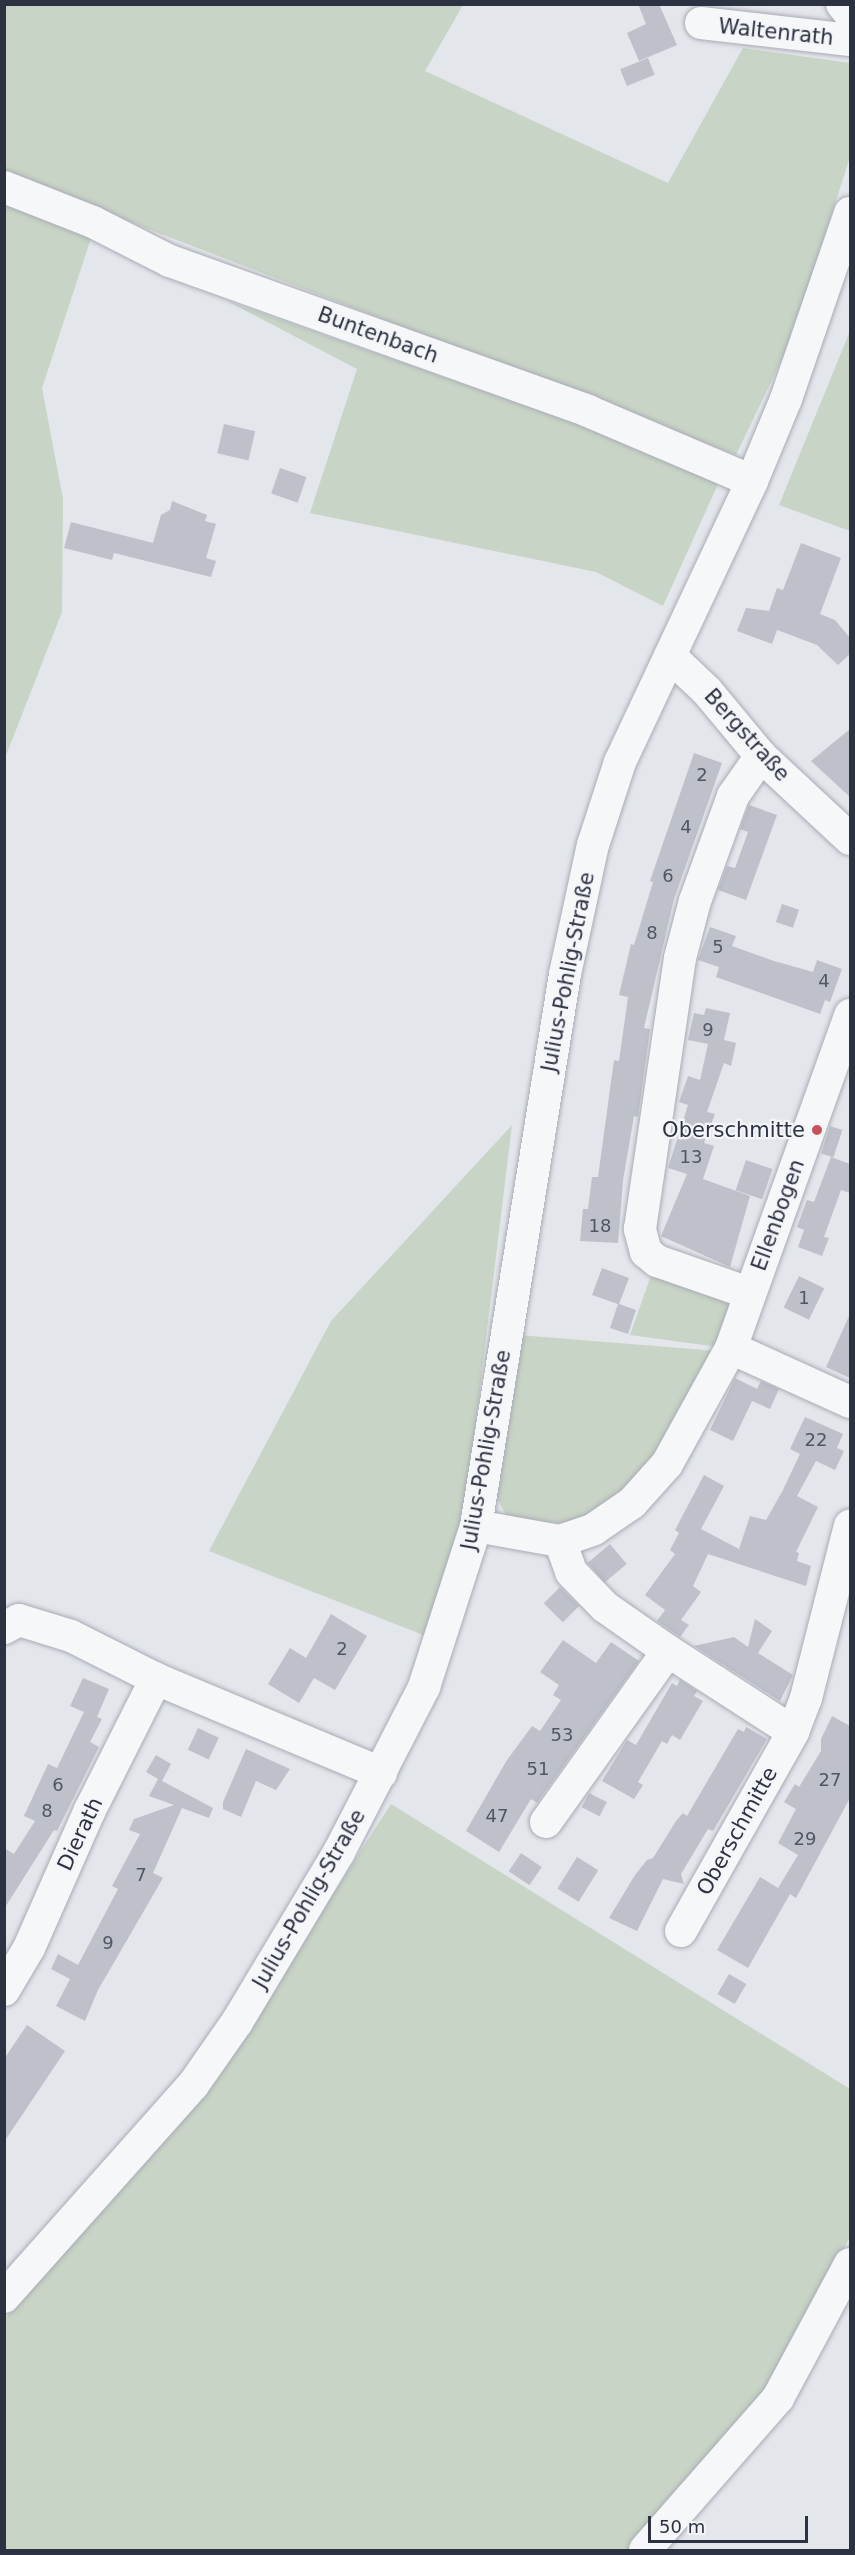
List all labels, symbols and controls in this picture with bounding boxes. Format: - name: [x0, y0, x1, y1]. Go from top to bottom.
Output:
- street label: Waltenrath: [717, 13, 835, 51]
- street label: Buntenbach: [314, 302, 442, 368]
- street label: Bergstraße: [699, 684, 795, 786]
- house number: 2: [696, 764, 708, 786]
- house number: 4: [680, 816, 692, 838]
- house number: 6: [662, 865, 674, 887]
- street label: Julius-Pohlig-Straße: [536, 870, 600, 1074]
- house number: 8: [646, 922, 658, 944]
- house number: 5: [712, 936, 724, 958]
- house number: 4: [818, 970, 830, 992]
- house number: 9: [702, 1019, 714, 1041]
- place label: Oberschmitte: [662, 1117, 805, 1143]
- marker: Oberschmitte: [810, 1123, 824, 1137]
- house number: 13: [680, 1146, 702, 1168]
- street label: Ellenbogen: [746, 1156, 810, 1274]
- house number: 18: [589, 1215, 611, 1237]
- house number: 1: [798, 1287, 810, 1309]
- street label: Julius-Pohlig-Straße: [456, 1348, 516, 1552]
- house number: 22: [805, 1429, 827, 1451]
- house number: 2: [336, 1638, 348, 1660]
- house number: 53: [551, 1724, 573, 1746]
- house number: 51: [527, 1758, 549, 1780]
- street label: Oberschmitte: [691, 1762, 783, 1900]
- house number: 27: [819, 1769, 841, 1791]
- house number: 6: [52, 1774, 64, 1796]
- street label: Dierath: [52, 1793, 108, 1875]
- house number: 8: [41, 1800, 53, 1822]
- street label: Julius-Pohlig-Straße: [247, 1805, 371, 1993]
- house number: 47: [486, 1805, 508, 1827]
- house number: 29: [794, 1828, 816, 1850]
- house number: 7: [135, 1864, 147, 1886]
- house number: 9: [102, 1932, 114, 1954]
- scale bar: [651, 2504, 812, 2542]
- text: 50 m: [659, 2516, 705, 2537]

